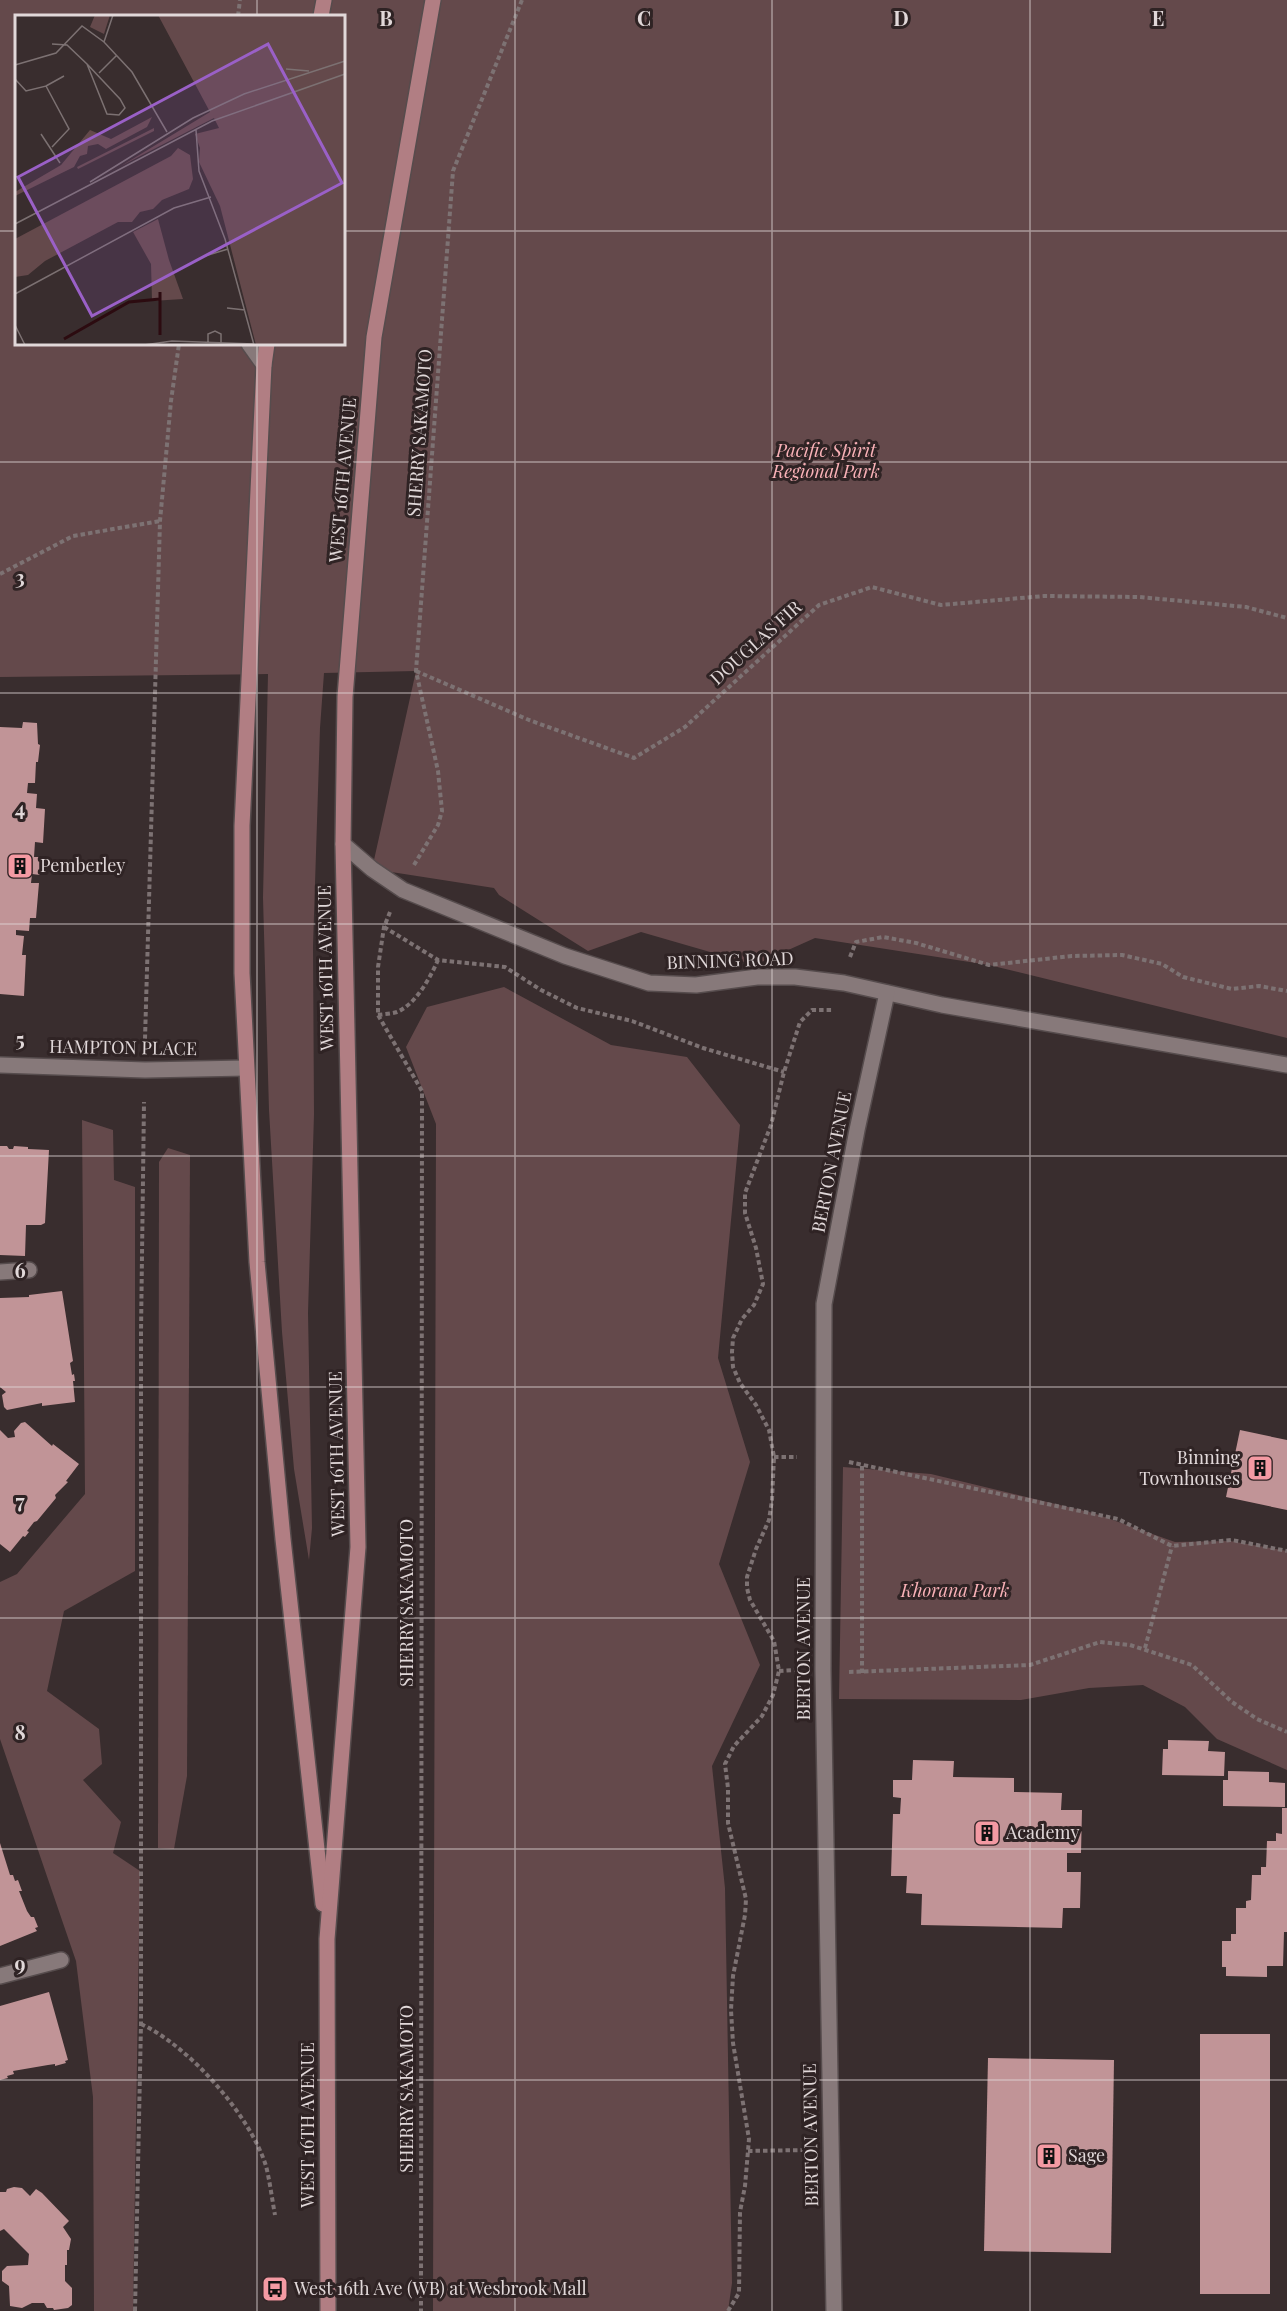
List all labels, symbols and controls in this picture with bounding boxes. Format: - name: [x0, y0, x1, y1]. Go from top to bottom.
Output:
- text: B: [379, 4, 393, 31]
- text: C: [637, 4, 651, 31]
- text: D: [893, 4, 909, 31]
- text: E: [1152, 4, 1164, 31]
- inset map: [15, 15, 345, 345]
- street label: SHERRY SAKAMOTO: [401, 348, 437, 518]
- street label: WEST 16TH AVENUE: [323, 396, 361, 564]
- park label: Pacific Spirit Regional Park: [771, 438, 880, 483]
- text: 3: [15, 563, 25, 590]
- street label: DOUGLAS FIR: [704, 595, 806, 690]
- text: 4: [15, 794, 25, 821]
- building icon: Pemberley: [5, 851, 35, 881]
- place label: Pemberley: [40, 853, 125, 877]
- street label: WEST 16TH AVENUE: [312, 885, 338, 1052]
- street label: BINNING ROAD: [666, 946, 794, 974]
- text: 5: [15, 1025, 25, 1052]
- street label: HAMPTON PLACE: [49, 1034, 197, 1060]
- street label: BERTON AVENUE: [806, 1089, 856, 1234]
- text: 6: [14, 1256, 26, 1283]
- street label: WEST 16TH AVENUE: [323, 1371, 349, 1538]
- place label: Binning Townhouses: [1139, 1445, 1240, 1490]
- building icon: Binning Townhouses: [1245, 1453, 1275, 1483]
- text: 7: [15, 1487, 25, 1514]
- street label: SHERRY SAKAMOTO: [394, 1519, 418, 1687]
- street label: BERTON AVENUE: [791, 1577, 815, 1721]
- park label: Khorana Park: [900, 1578, 1009, 1602]
- text: 8: [14, 1718, 26, 1745]
- building icon: Academy: [972, 1818, 1002, 1848]
- place label: Academy: [1005, 1820, 1080, 1844]
- text: 9: [14, 1949, 26, 1976]
- street label: SHERRY SAKAMOTO: [394, 2005, 418, 2173]
- street label: WEST 16TH AVENUE: [295, 2042, 319, 2209]
- street label: BERTON AVENUE: [797, 2063, 823, 2207]
- building icon: Sage: [1034, 2141, 1064, 2171]
- place label: Sage: [1068, 2143, 1105, 2167]
- bus stop icon: West 16th Ave (WB) at Wesbrook Mall: [260, 2274, 290, 2304]
- place label: West 16th Ave (WB) at Wesbrook Mall: [293, 2276, 587, 2300]

